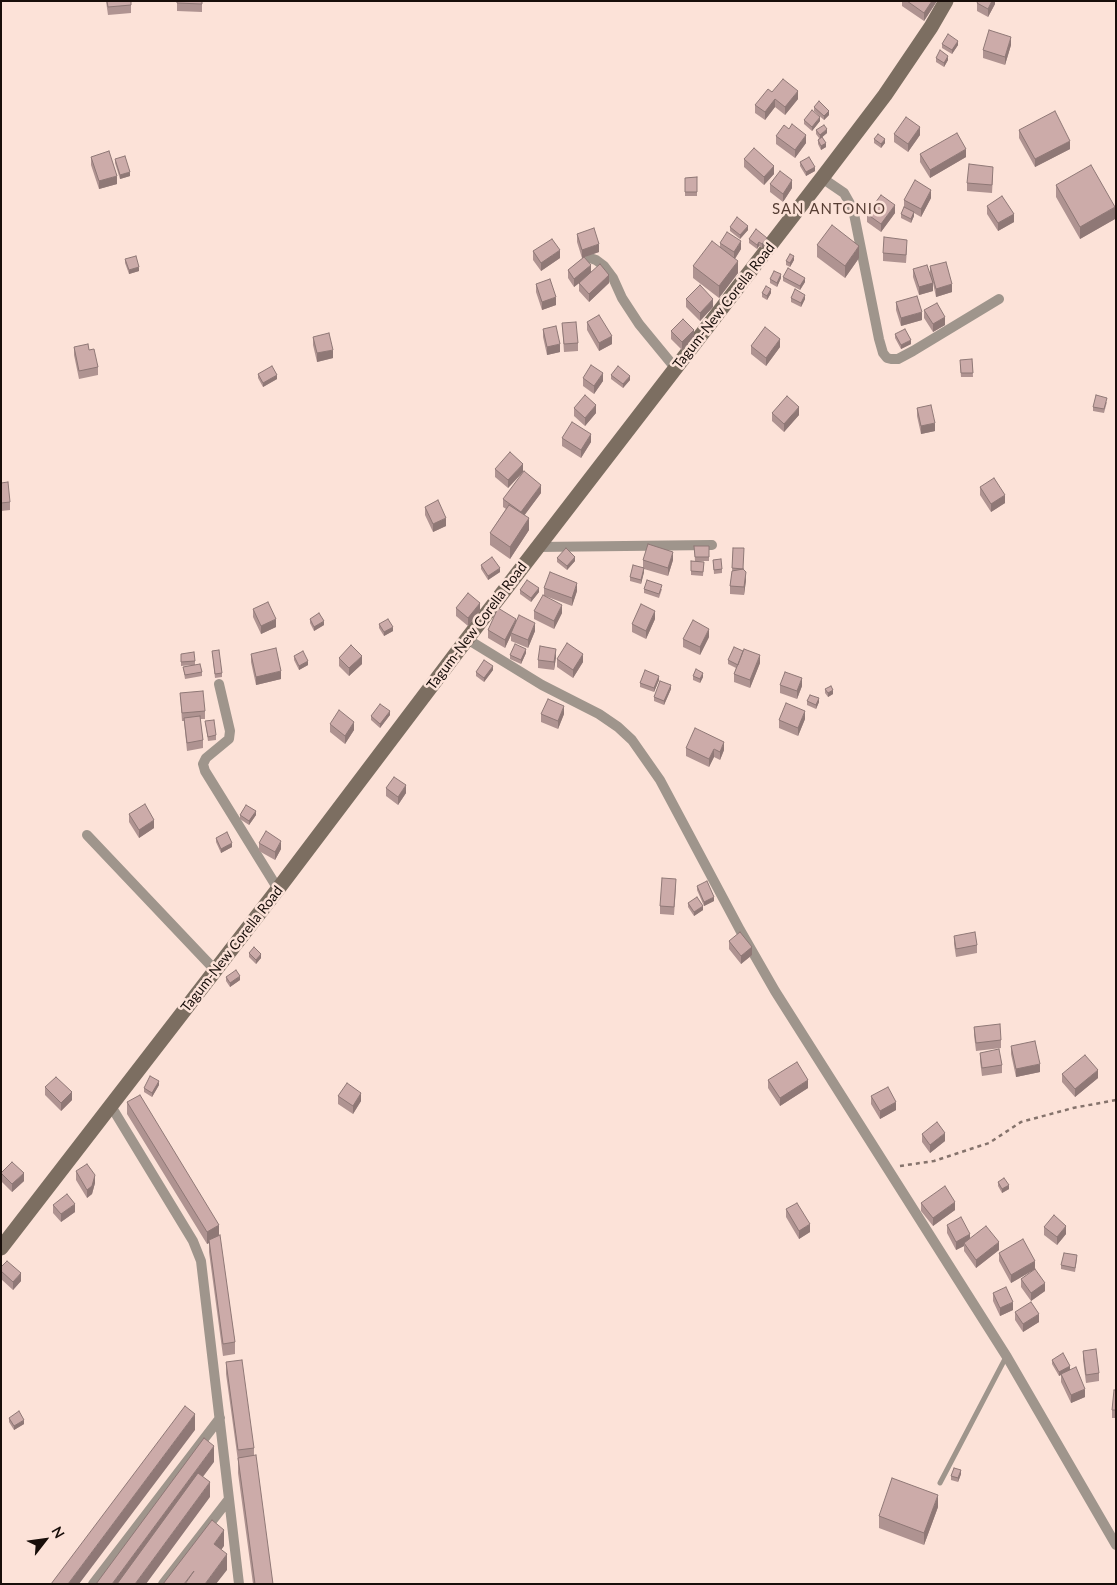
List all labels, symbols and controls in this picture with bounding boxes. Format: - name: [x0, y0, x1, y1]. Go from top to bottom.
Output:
- district label: SAN ANTONIO: [771, 200, 887, 218]
- street label: Tagum-New Corella Road: [670, 240, 778, 372]
- street label: Tagum-New Corella Road: [424, 559, 530, 693]
- street label: Tagum-New Corella Road: [178, 883, 286, 1015]
- north arrow: [20, 1515, 70, 1565]
- text: N: [48, 1523, 68, 1541]

